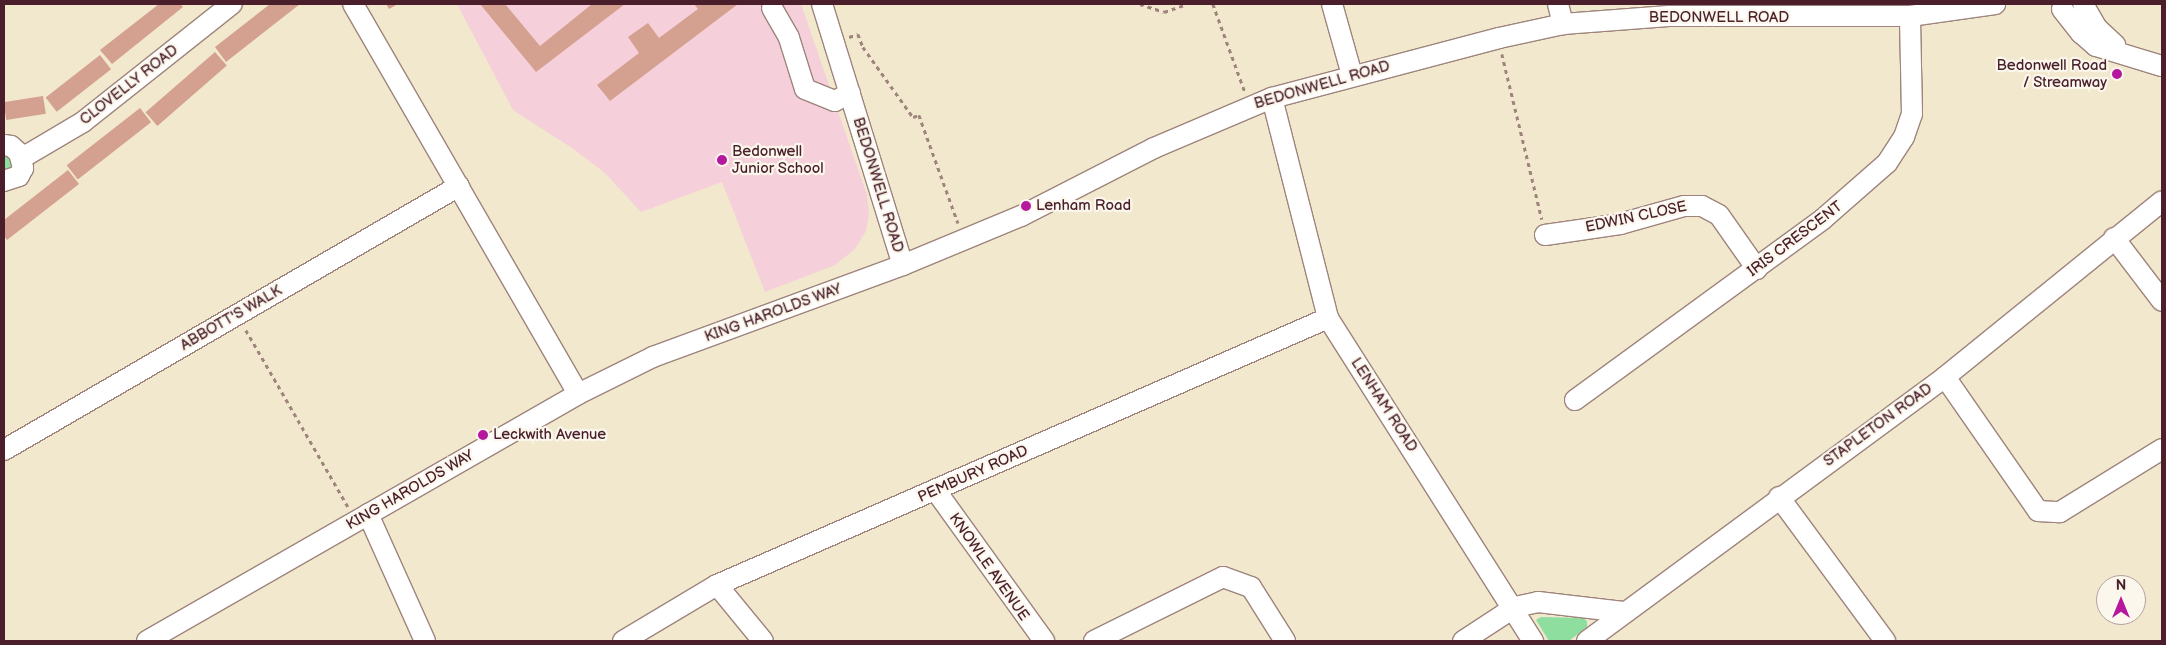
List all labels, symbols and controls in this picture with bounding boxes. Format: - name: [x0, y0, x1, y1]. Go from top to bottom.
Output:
- street label: BEDONWELL ROAD: [1649, 9, 1789, 27]
- street label: CLOVELLY ROAD: [76, 41, 182, 129]
- place label: Bedonwell Road / Streamway: [1997, 56, 2107, 91]
- street label: BEDONWELL ROAD: [1252, 57, 1392, 113]
- marker: Bedonwell Road / Streamway: [2111, 68, 2123, 80]
- street label: BEDONWELL ROAD: [849, 115, 907, 255]
- place label: Bedonwell Junior School: [732, 142, 824, 177]
- marker: Bedonwell Junior School: [716, 154, 728, 166]
- place label: Lenham Road: [1036, 197, 1131, 215]
- street label: EDWIN CLOSE: [1584, 197, 1688, 237]
- street label: IRIS CRESCENT: [1744, 197, 1846, 281]
- marker: Lenham Road: [1020, 200, 1032, 212]
- street label: KING HAROLDS WAY: [702, 280, 844, 346]
- street label: ABBOTT'S WALK: [177, 281, 285, 355]
- street label: LENHAM ROAD: [1347, 355, 1421, 455]
- street label: STAPLETON ROAD: [1820, 380, 1936, 470]
- place label: Leckwith Avenue: [493, 426, 606, 444]
- marker: Leckwith Avenue: [477, 429, 489, 441]
- street label: PEMBURY ROAD: [915, 442, 1031, 506]
- street label: KING HAROLDS WAY: [343, 446, 477, 534]
- street label: KNOWLE AVENUE: [945, 510, 1033, 624]
- north arrow: [2096, 575, 2146, 625]
- text: N: [2116, 577, 2126, 594]

